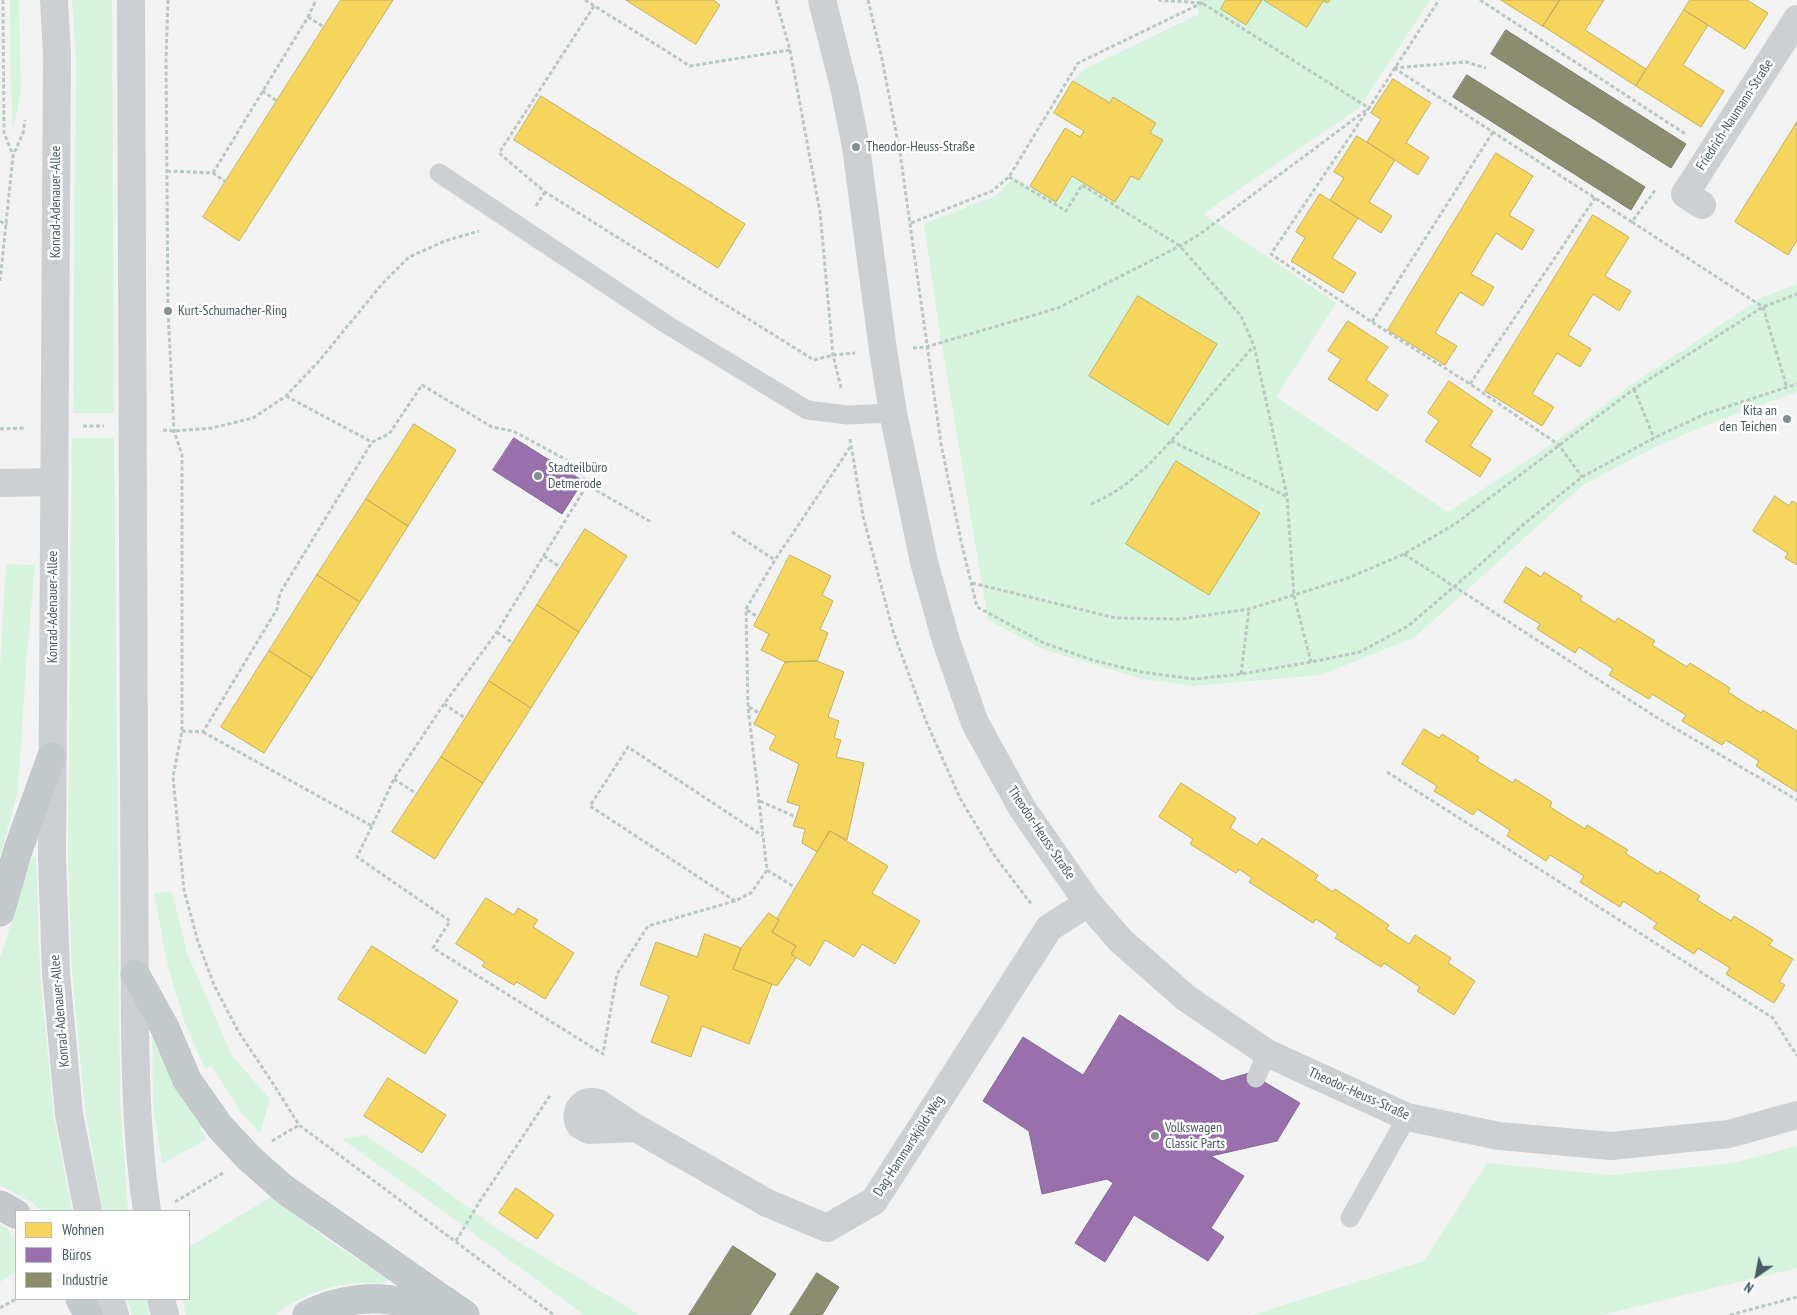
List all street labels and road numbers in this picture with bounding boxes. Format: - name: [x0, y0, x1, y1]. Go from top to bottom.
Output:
- street label: Friedrich-Naumann-Straße: [1693, 56, 1777, 174]
- street label: Konrad-Adenauer-Allee: [48, 146, 64, 258]
- street label: Konrad-Adenauer-Allee: [45, 551, 61, 663]
- street label: Theodor-Heuss-Straße: [1004, 783, 1078, 883]
- street label: Konrad-Adenauer-Allee: [47, 954, 73, 1068]
- street label: Theodor-Heuss-Straße: [1306, 1064, 1412, 1124]
- street label: Dag-Hammarskjöld-Weg: [870, 1092, 948, 1200]

